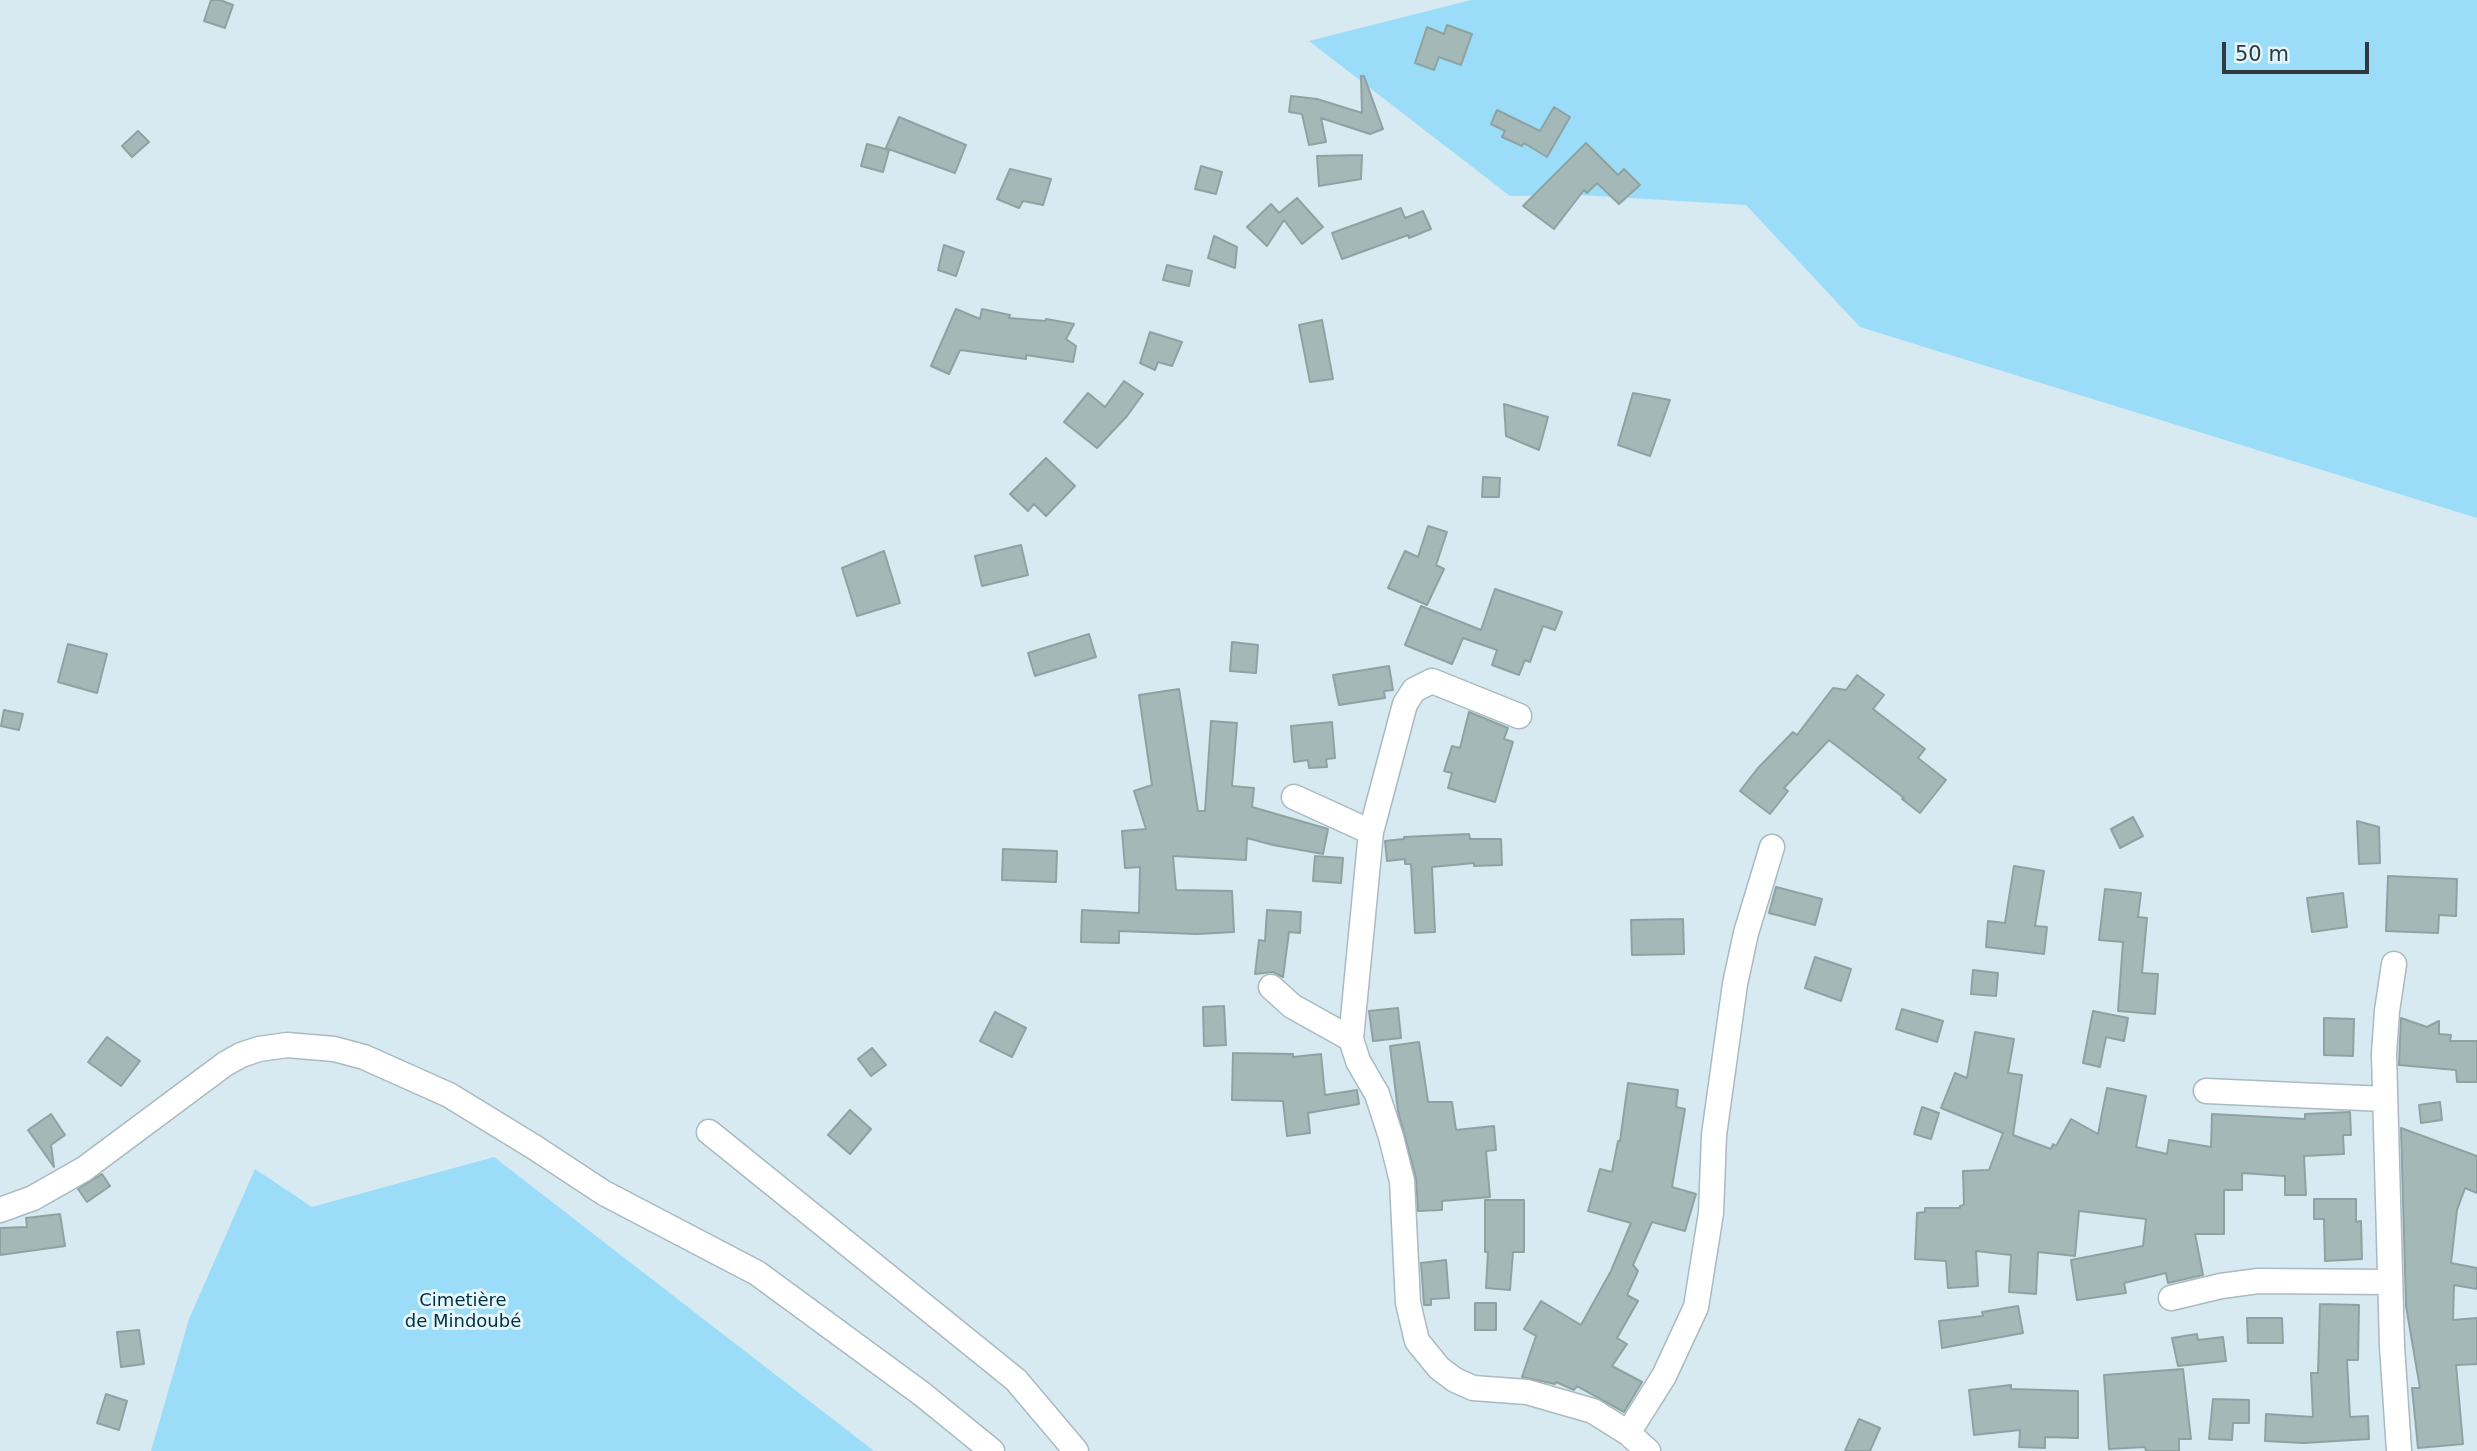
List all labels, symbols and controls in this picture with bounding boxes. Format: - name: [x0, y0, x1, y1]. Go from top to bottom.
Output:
- scale bar: [2225, 28, 2372, 72]
- text: 50 m: [2235, 42, 2289, 66]
- park label: Cimetière de Mindoubé: [405, 1290, 521, 1332]

